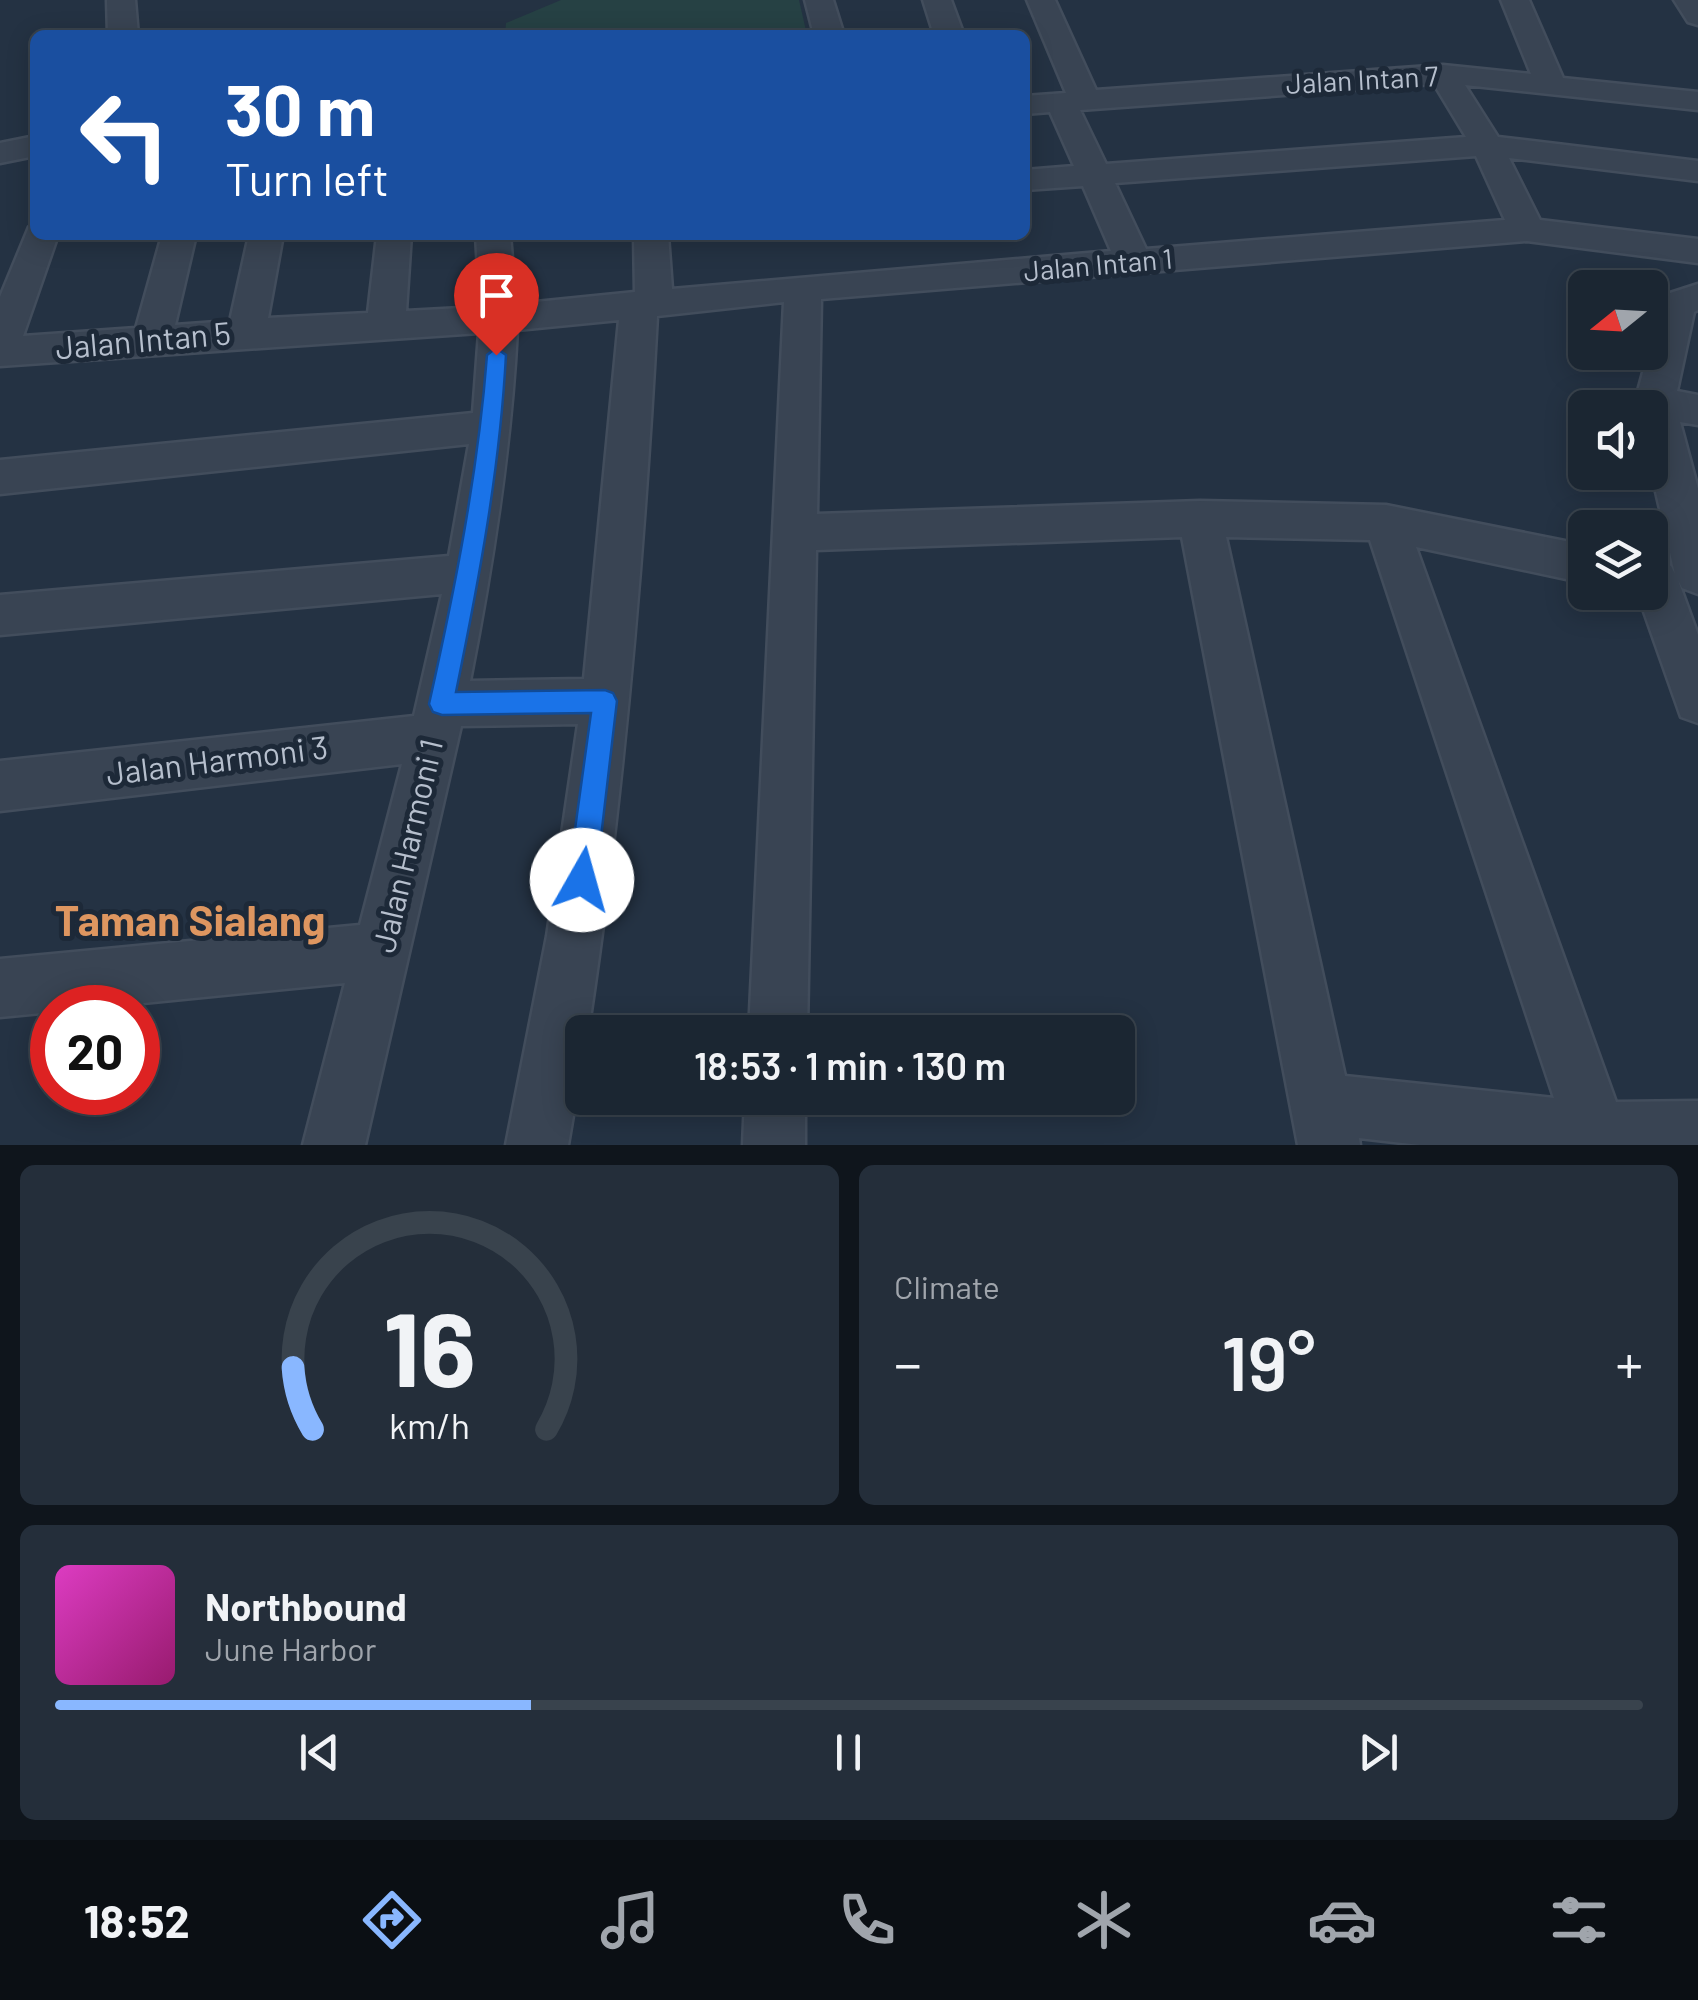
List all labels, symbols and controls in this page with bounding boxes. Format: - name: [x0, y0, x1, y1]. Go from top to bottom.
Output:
- street label: Jalan Intan 7: [1285, 58, 1439, 100]
- text: 30 m: [225, 66, 375, 150]
- icon: left: [60, 70, 190, 200]
- text: Turn left: [225, 151, 389, 205]
- street label: Jalan Intan 1: [1022, 241, 1174, 287]
- pin: [454, 253, 539, 356]
- icon: arrive: [469, 268, 524, 323]
- north arrow: [1568, 270, 1668, 370]
- map controls: [1568, 270, 1668, 610]
- street label: Jalan Intan 5: [54, 312, 232, 366]
- button: sound: [1568, 390, 1668, 490]
- button: layers: [1568, 510, 1668, 610]
- street label: Jalan Harmoni 3: [104, 727, 330, 791]
- street label: Jalan Harmoni 1: [363, 735, 449, 956]
- position arrow: [530, 828, 634, 932]
- district label: Taman Sialang: [55, 894, 325, 945]
- speed limit sign: 20: [30, 985, 160, 1115]
- text: 18:53 · 1 min · 130 m: [694, 1042, 1006, 1088]
- text: Climate: [894, 1267, 1000, 1305]
- text: 16: [383, 1283, 476, 1408]
- text: 19°: [1221, 1316, 1316, 1406]
- text: −: [894, 1329, 922, 1395]
- text: +: [1615, 1329, 1643, 1395]
- text: km/h: [389, 1403, 470, 1446]
- text: Northbound: [205, 1583, 407, 1629]
- text: June Harbor: [205, 1629, 376, 1667]
- icon: previous: [292, 1725, 347, 1780]
- icon: pause: [821, 1725, 876, 1780]
- icon: next: [1351, 1725, 1406, 1780]
- icon: directions: [357, 1885, 427, 1955]
- icon: music: [595, 1885, 665, 1955]
- icon: phone: [832, 1885, 902, 1955]
- icon: climate: [1069, 1885, 1139, 1955]
- icon: car: [1307, 1885, 1377, 1955]
- icon: filters: [1544, 1885, 1614, 1955]
- text: 18:52: [84, 1893, 190, 1947]

